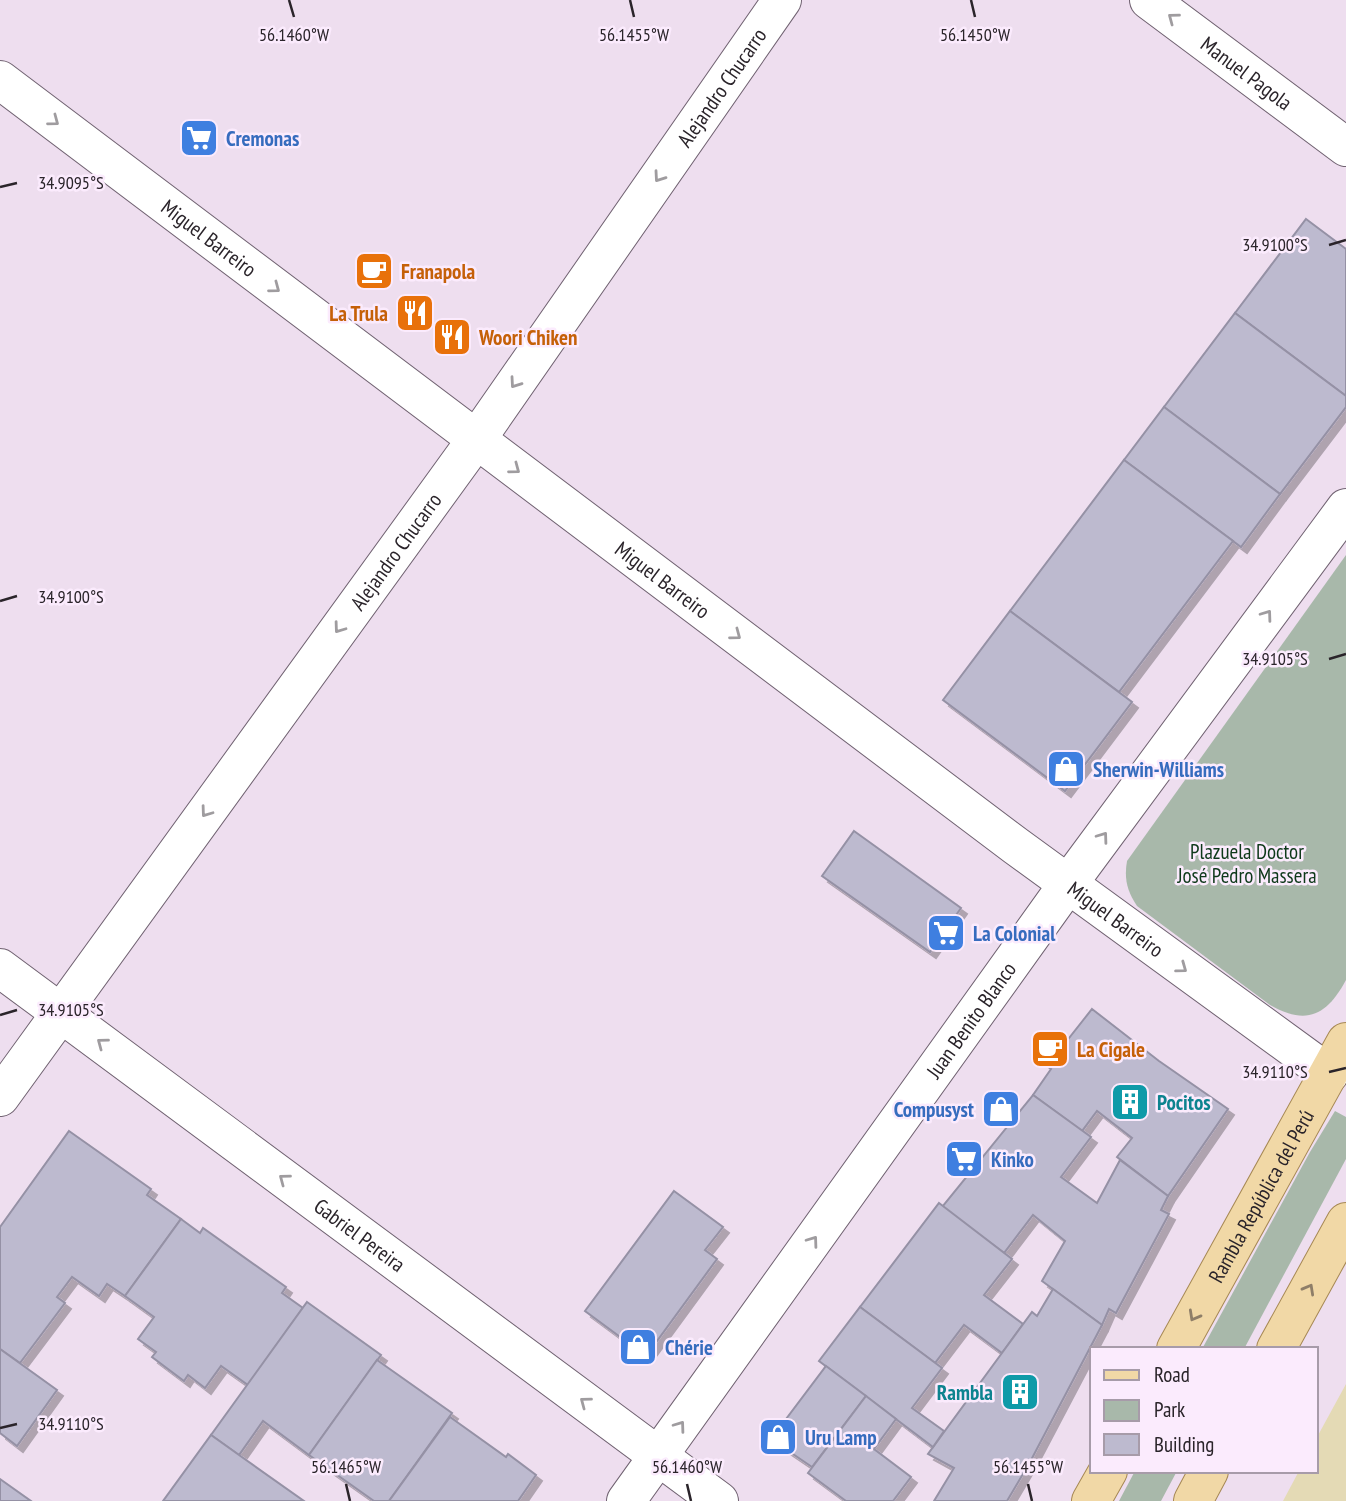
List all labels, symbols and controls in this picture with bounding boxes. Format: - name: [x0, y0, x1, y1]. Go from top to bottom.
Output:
- one-way arrow: [1169, 14, 1181, 27]
- text: 56.1460°W: [259, 23, 329, 46]
- text: 56.1455°W: [599, 23, 669, 46]
- street label: Alejandro Chucarro: [671, 23, 772, 152]
- text: 56.1450°W: [940, 23, 1010, 46]
- street label: Manuel Pagola: [1196, 30, 1298, 116]
- one-way arrow: [47, 112, 59, 125]
- supermarket icon: Cremonas: [178, 117, 220, 159]
- place label: Cremonas: [226, 125, 299, 152]
- one-way arrow: [654, 169, 667, 182]
- text: 34.9095°S: [38, 171, 104, 194]
- street label: Miguel Barreiro: [156, 193, 262, 282]
- text: 34.9100°S: [1242, 233, 1308, 256]
- cafe icon: Franapola: [353, 250, 395, 292]
- place label: Franapola: [401, 258, 476, 285]
- one-way arrow: [267, 279, 280, 292]
- restaurant icon: La Trula: [394, 292, 436, 334]
- place label: La Trula: [329, 300, 388, 327]
- restaurant icon: Woori Chiken: [431, 316, 473, 358]
- place label: Woori Chiken: [478, 324, 577, 351]
- one-way arrow: [511, 375, 523, 388]
- one-way arrow: [507, 461, 520, 474]
- street label: Alejandro Chucarro: [344, 487, 447, 615]
- street label: Miguel Barreiro: [610, 535, 716, 624]
- text: 34.9100°S: [38, 585, 104, 608]
- one-way arrow: [1259, 610, 1271, 623]
- one-way arrow: [335, 620, 348, 632]
- one-way arrow: [728, 627, 741, 640]
- text: 34.9105°S: [1242, 647, 1308, 670]
- shop icon: Sherwin-Williams: [1045, 748, 1087, 790]
- place label: Sherwin-Williams: [1093, 756, 1224, 783]
- one-way arrow: [202, 804, 214, 817]
- one-way arrow: [1094, 832, 1107, 845]
- park label: Plazuela Doctor José Pedro Massera: [1176, 838, 1317, 889]
- street label: Miguel Barreiro: [1063, 875, 1169, 963]
- supermarket icon: La Colonial: [925, 912, 967, 954]
- place label: La Colonial: [973, 920, 1056, 947]
- street label: Juan Benito Blanco: [919, 956, 1021, 1084]
- one-way arrow: [1174, 960, 1187, 972]
- text: 34.9105°S: [38, 998, 104, 1021]
- cafe icon: La Cigale: [1029, 1028, 1071, 1070]
- place label: La Cigale: [1077, 1036, 1145, 1063]
- one-way arrow: [97, 1039, 109, 1052]
- text: 34.9110°S: [1242, 1060, 1308, 1083]
- building icon: Pocitos: [1109, 1081, 1151, 1123]
- shop icon: Compusyst: [980, 1088, 1022, 1130]
- place label: Pocitos: [1157, 1089, 1211, 1116]
- place label: Compusyst: [894, 1096, 974, 1123]
- street label: Rambla República del Perú: [1202, 1105, 1320, 1287]
- supermarket icon: Kinko: [943, 1138, 985, 1180]
- place label: Kinko: [991, 1146, 1034, 1173]
- one-way arrow: [279, 1175, 292, 1187]
- street label: Gabriel Pereira: [309, 1192, 411, 1277]
- one-way arrow: [805, 1236, 817, 1249]
- one-way arrow: [1301, 1284, 1314, 1296]
- one-way arrow: [1189, 1309, 1202, 1322]
- shop icon: Chérie: [617, 1326, 659, 1368]
- place label: Chérie: [665, 1334, 713, 1361]
- legend: [1090, 1347, 1318, 1473]
- text: Road: [1154, 1361, 1190, 1388]
- building icon: Rambla: [999, 1371, 1041, 1413]
- place label: Rambla: [937, 1379, 993, 1406]
- text: Park: [1154, 1396, 1185, 1423]
- one-way arrow: [580, 1398, 593, 1410]
- text: 34.9110°S: [38, 1412, 104, 1435]
- shop icon: Uru Lamp: [757, 1416, 799, 1458]
- one-way arrow: [672, 1421, 685, 1434]
- place label: Uru Lamp: [805, 1424, 877, 1451]
- text: Building: [1154, 1431, 1214, 1458]
- text: 56.1465°W: [311, 1455, 381, 1478]
- text: 56.1460°W: [652, 1455, 722, 1478]
- text: 56.1455°W: [993, 1455, 1063, 1478]

